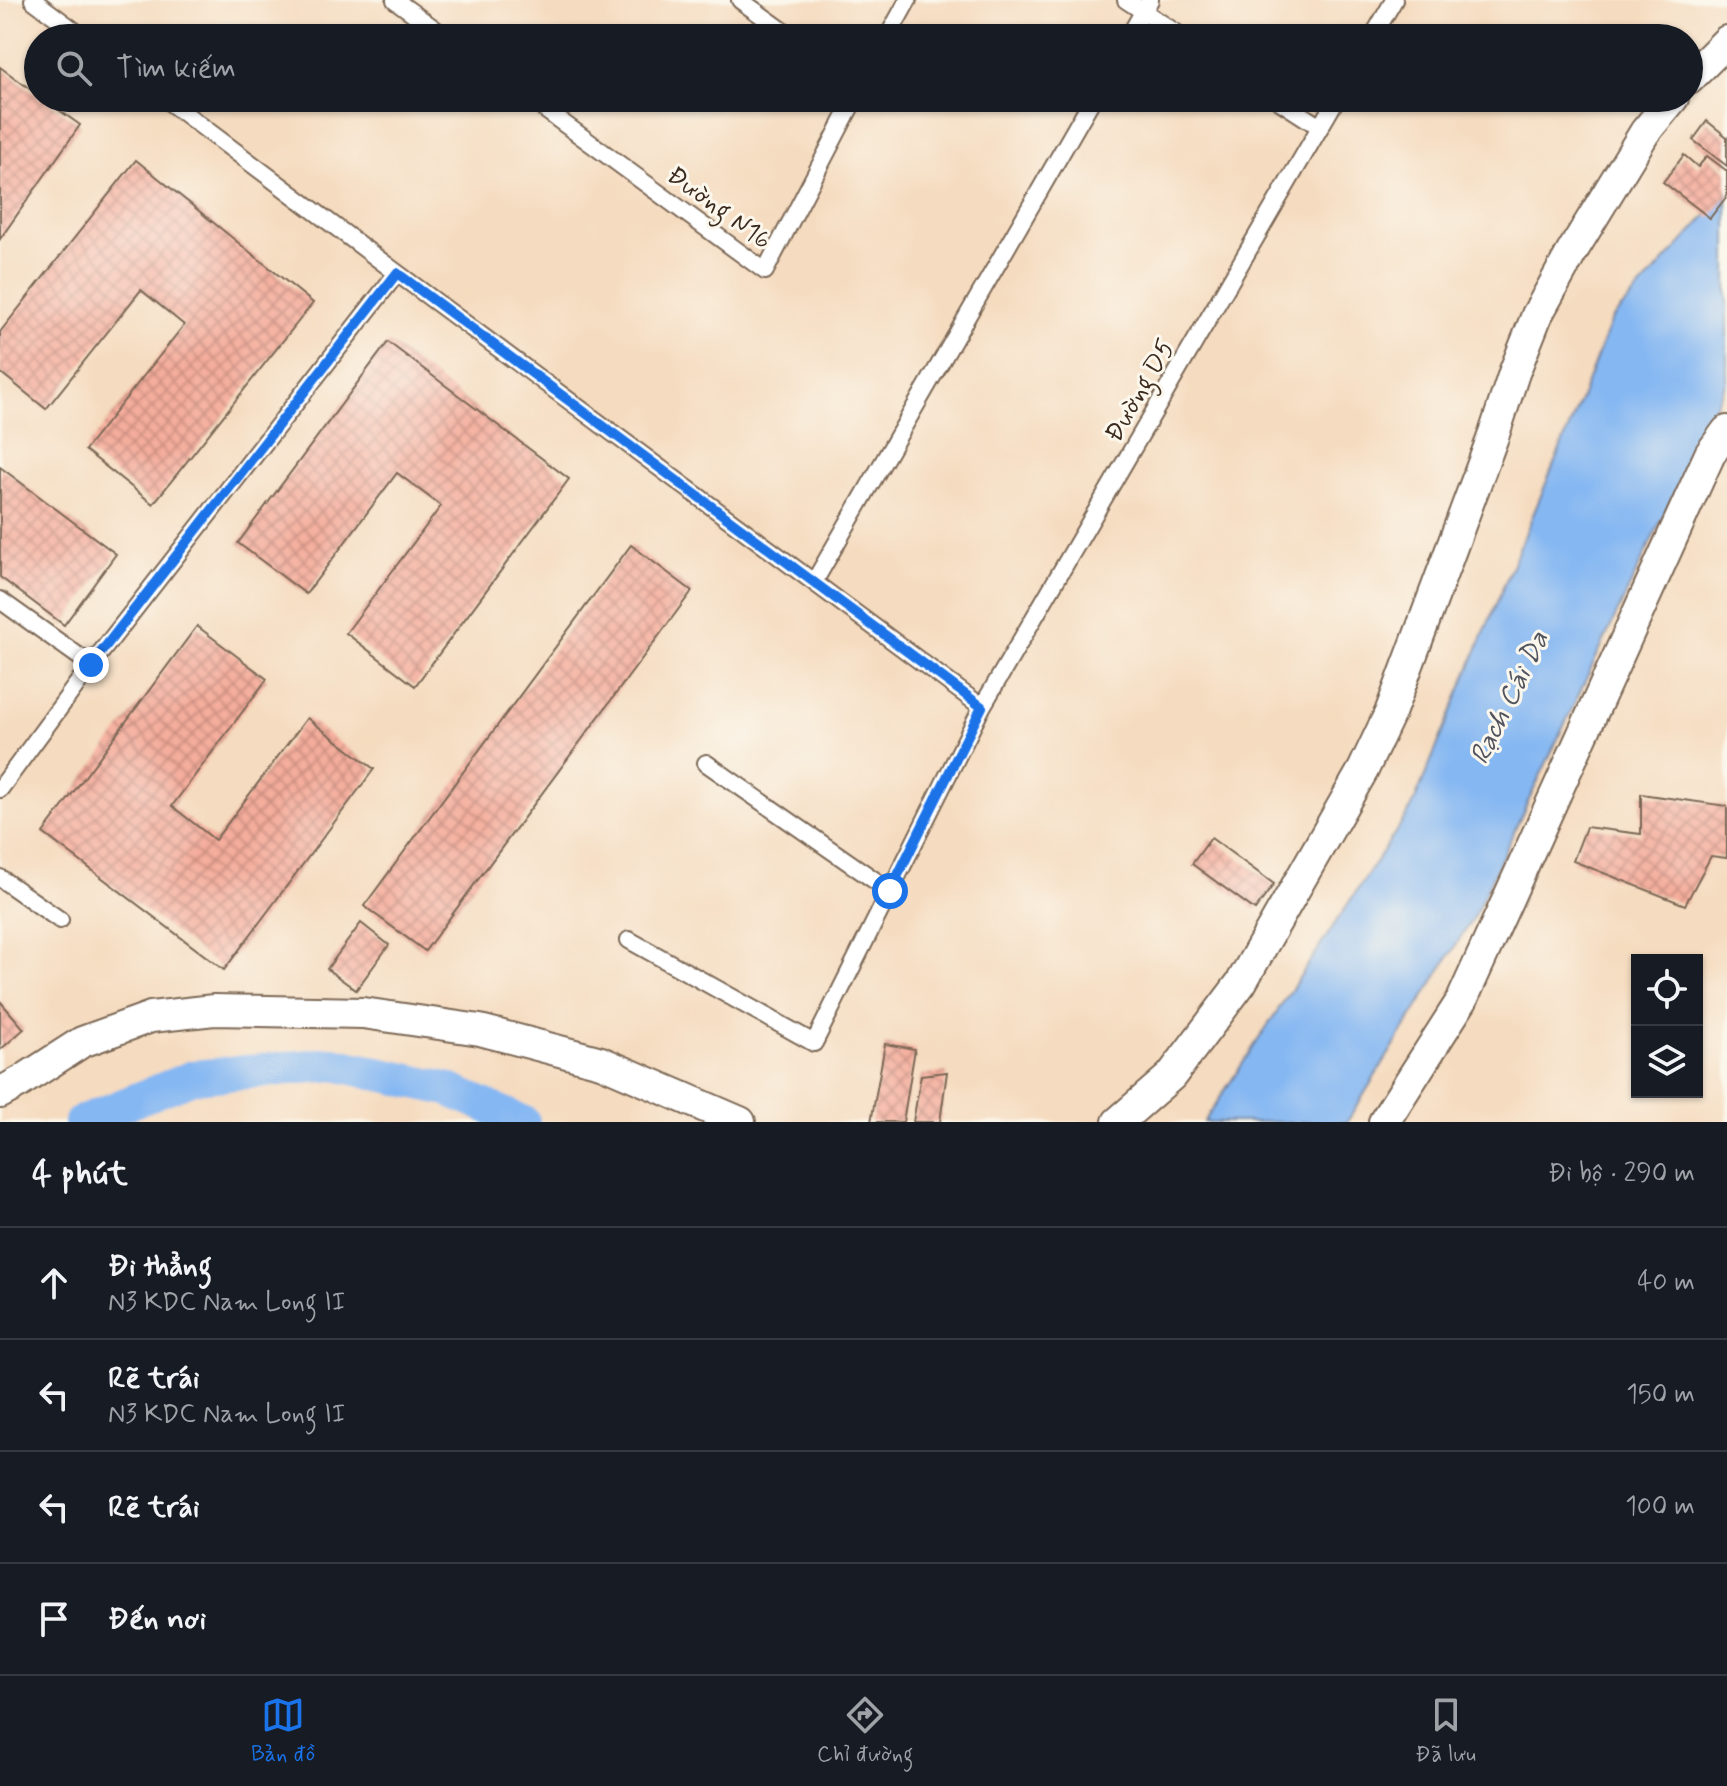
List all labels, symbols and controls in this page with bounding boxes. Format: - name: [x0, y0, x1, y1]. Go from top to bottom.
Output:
- search box: [24, 24, 1703, 112]
- icon: search: [52, 46, 96, 90]
- text: Tìm kiếm: [116, 49, 236, 88]
- street label: Đường N16: [658, 159, 778, 260]
- street label: Đường D5: [1098, 333, 1186, 450]
- water label: Rạch Cái Da: [1462, 625, 1559, 771]
- route end: [73, 647, 109, 683]
- route start: [872, 873, 908, 909]
- map controls: [1631, 954, 1703, 1098]
- button: locate: [1631, 954, 1703, 1026]
- button: layers: [1631, 1026, 1703, 1098]
- text: 4 phút: [32, 1152, 128, 1197]
- text: Đi bộ · 290 m: [1548, 1157, 1695, 1191]
- text: Đi thẳng: [108, 1247, 212, 1286]
- icon: ahead: [32, 1261, 76, 1305]
- text: 40 m: [1637, 1266, 1695, 1300]
- text: N3 KDC Nam Long II: [108, 1286, 345, 1320]
- text: Rẽ trái: [108, 1359, 199, 1398]
- icon: left: [32, 1373, 76, 1417]
- text: 150 m: [1626, 1378, 1695, 1412]
- text: N3 KDC Nam Long II: [108, 1398, 345, 1432]
- icon: left: [32, 1485, 76, 1529]
- text: Rẽ trái: [108, 1488, 199, 1527]
- text: 100 m: [1625, 1490, 1695, 1524]
- icon: arrive: [32, 1597, 76, 1641]
- text: Đến nơi: [108, 1600, 206, 1639]
- tab: Bản đồ: [251, 1693, 315, 1769]
- tab: Chỉ đường: [817, 1693, 913, 1769]
- tab: Đã lưu: [1415, 1693, 1476, 1769]

